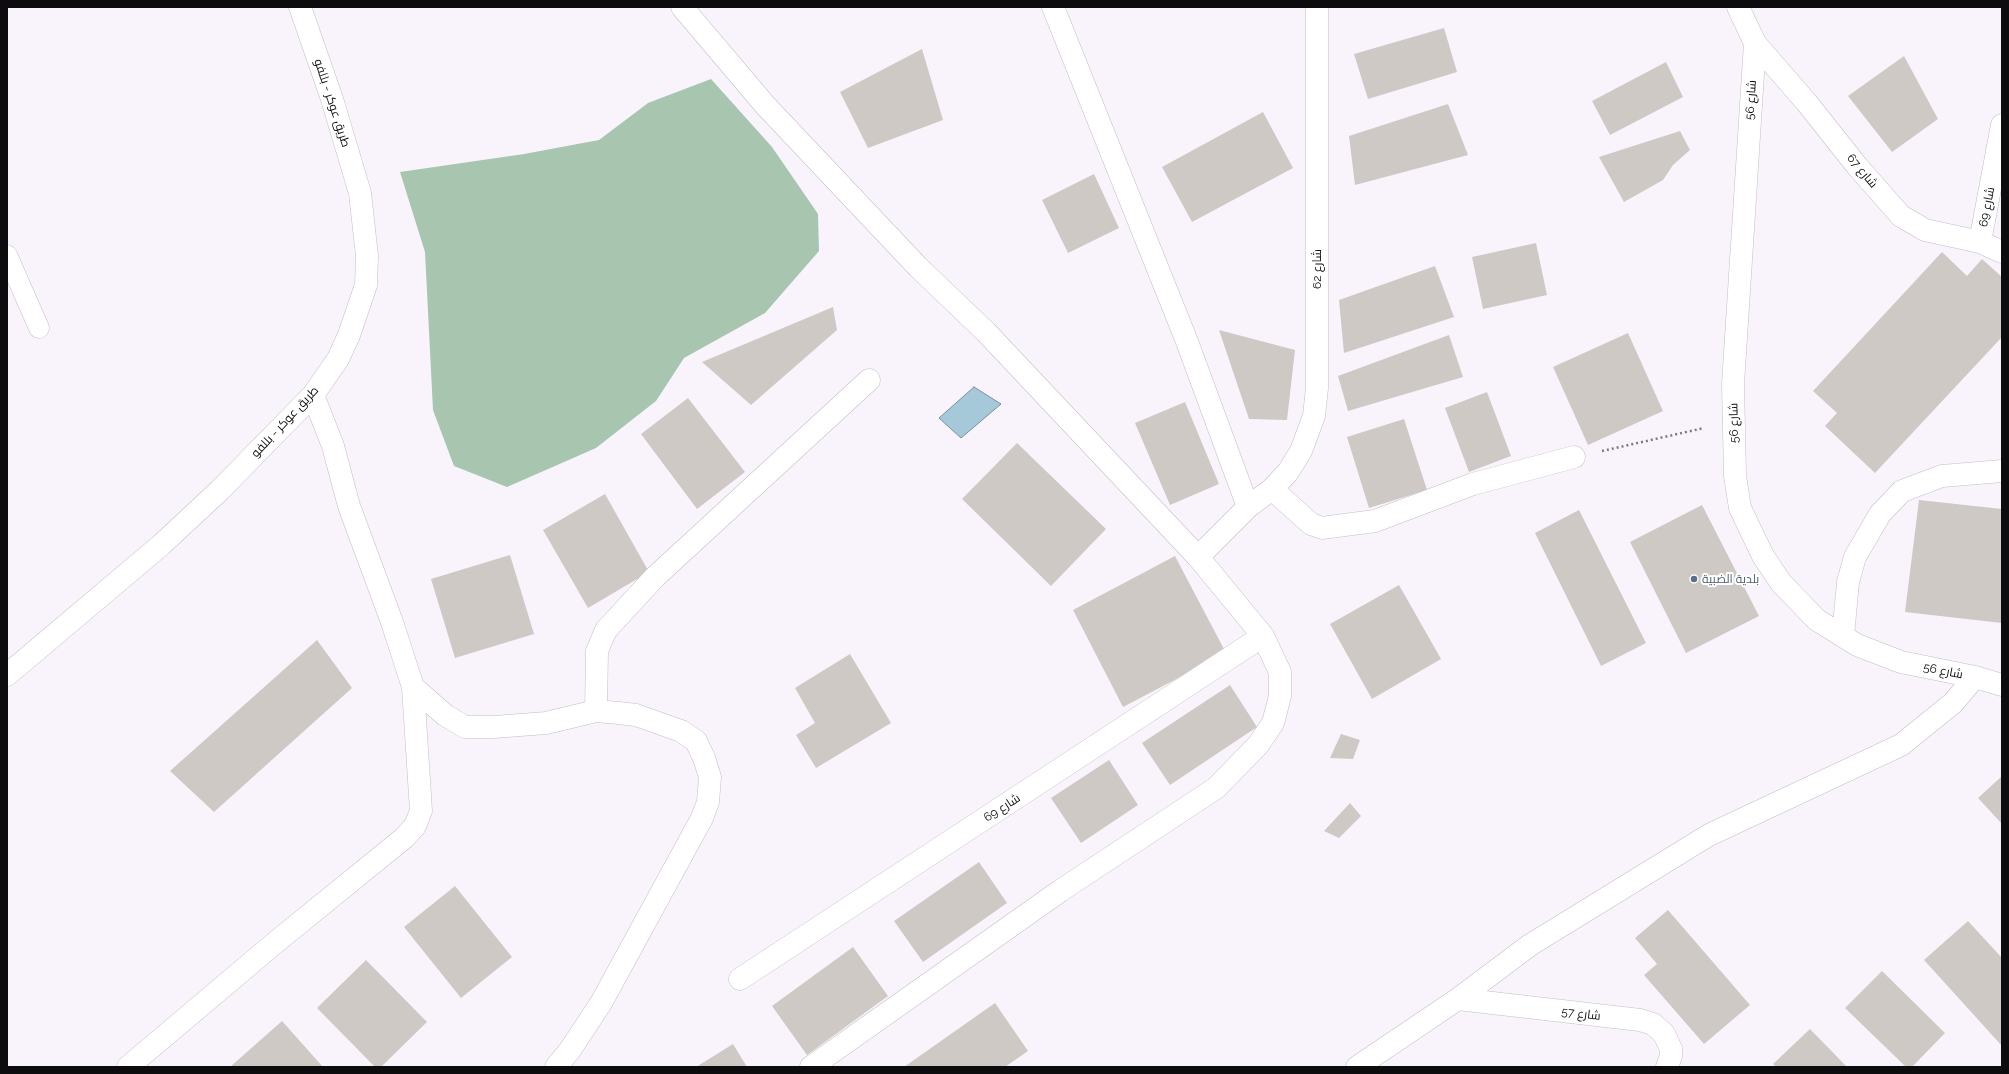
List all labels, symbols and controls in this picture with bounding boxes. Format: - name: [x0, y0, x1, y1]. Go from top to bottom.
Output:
- street label: طريق عوكر - بللفو: [311, 57, 353, 149]
- street label: شارع 56: [1742, 80, 1760, 120]
- street label: شارع 67: [1844, 151, 1880, 191]
- street label: شارع 69: [1976, 186, 1998, 228]
- street label: شارع 62: [1310, 249, 1324, 289]
- street label: طريق عوكر - بللفو: [248, 383, 322, 461]
- street label: شارع 56: [1726, 403, 1742, 443]
- place label: بلدية الضبية: [1702, 572, 1759, 586]
- marker: بلدية الضبية: [1689, 574, 1699, 584]
- street label: شارع 56: [1922, 660, 1964, 682]
- street label: شارع 69: [981, 791, 1023, 825]
- street label: شارع 57: [1561, 1004, 1601, 1024]

